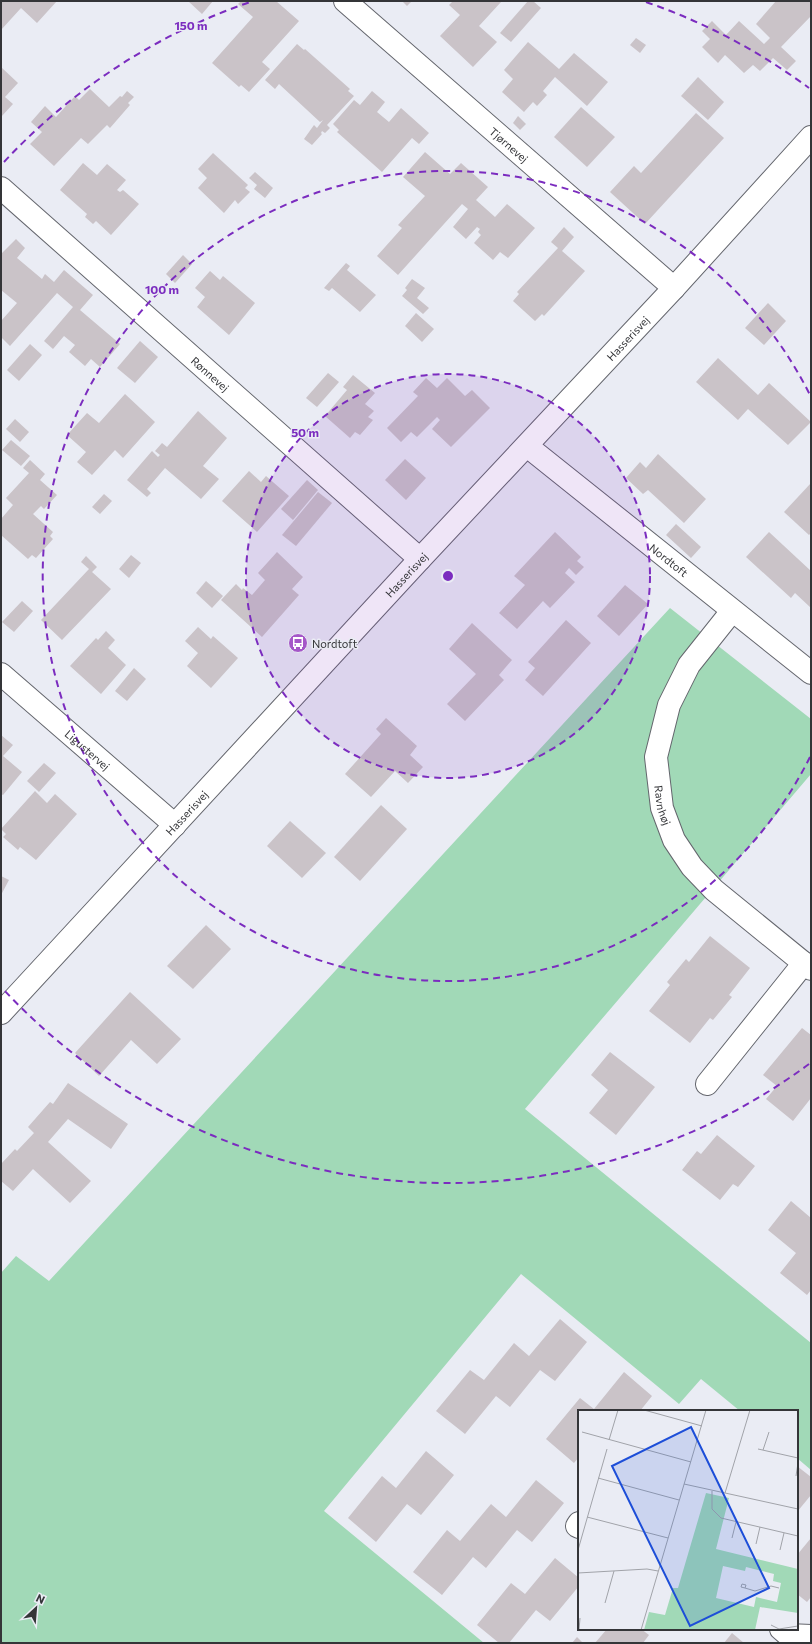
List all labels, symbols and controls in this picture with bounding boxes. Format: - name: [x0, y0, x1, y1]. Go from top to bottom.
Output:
- text: 150 m: [174, 18, 208, 32]
- street label: Tjørnevej: [487, 124, 531, 165]
- text: 100 m: [145, 282, 179, 296]
- street label: Hasserisvej: [603, 313, 651, 363]
- street label: Rønnevej: [189, 354, 232, 394]
- text: 50 m: [291, 425, 319, 439]
- street label: Nordtoft: [647, 540, 691, 579]
- street label: Hasserisvej: [382, 549, 430, 599]
- centre of rings: [441, 569, 455, 583]
- bus stop icon: Nordtoft: [287, 632, 309, 654]
- place label: Nordtoft: [312, 637, 358, 650]
- street label: Ligustervej: [63, 726, 113, 772]
- street label: Ravnhøj: [653, 784, 674, 827]
- street label: Hasserisvej: [162, 787, 210, 837]
- inset map: [578, 1410, 798, 1630]
- north arrow: [16, 1588, 56, 1628]
- text: N: [34, 1591, 47, 1606]

